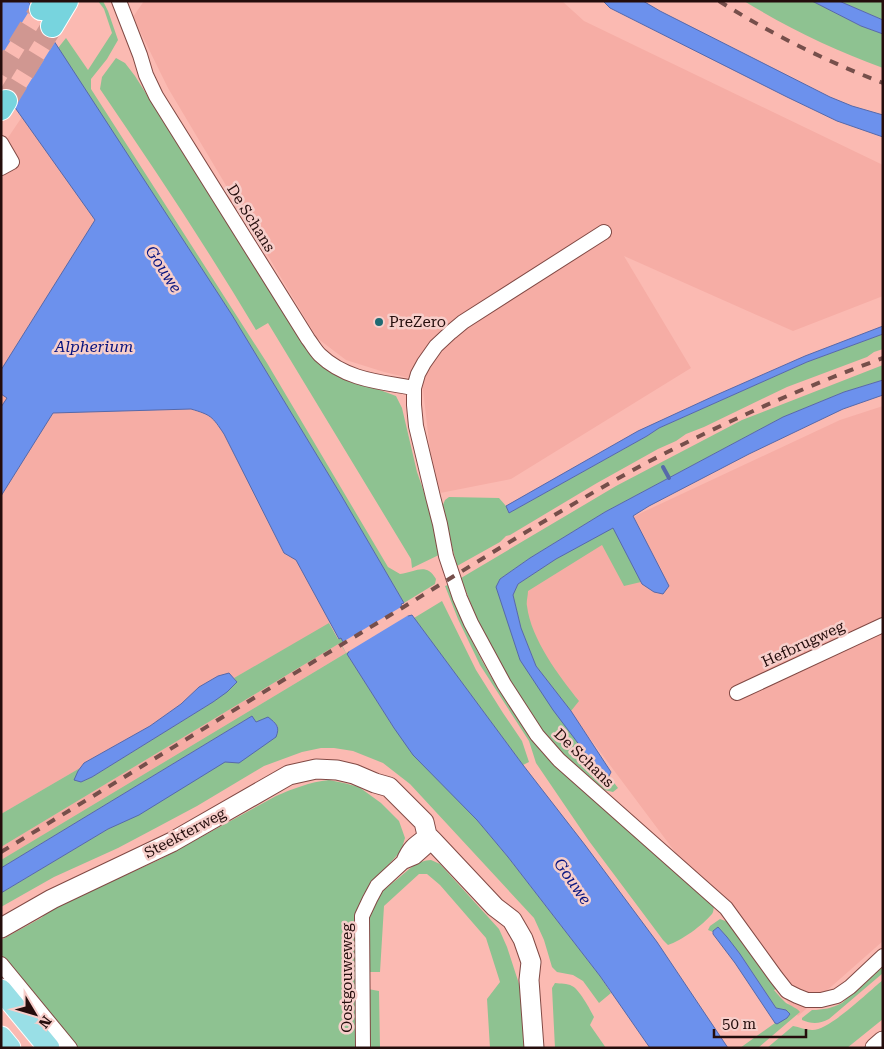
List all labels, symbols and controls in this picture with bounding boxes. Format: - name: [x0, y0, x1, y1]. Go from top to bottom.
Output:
- street label: De Schans: [223, 181, 279, 255]
- water label: Gouwe: [141, 242, 186, 296]
- place label: PreZero: [389, 313, 446, 331]
- marker: PreZero: [373, 316, 385, 328]
- water label: Alpherium: [54, 337, 133, 356]
- street label: Hefbrugweg: [759, 617, 847, 671]
- street label: De Schans: [550, 725, 618, 791]
- street label: Steekterweg: [141, 804, 229, 862]
- water label: Gouwe: [550, 855, 595, 908]
- street label: Oostgouweweg: [338, 923, 356, 1033]
- north arrow: [10, 989, 60, 1039]
- scale bar: [714, 1006, 806, 1038]
- text: N: [35, 1013, 55, 1031]
- text: 50 m: [722, 1015, 757, 1033]

